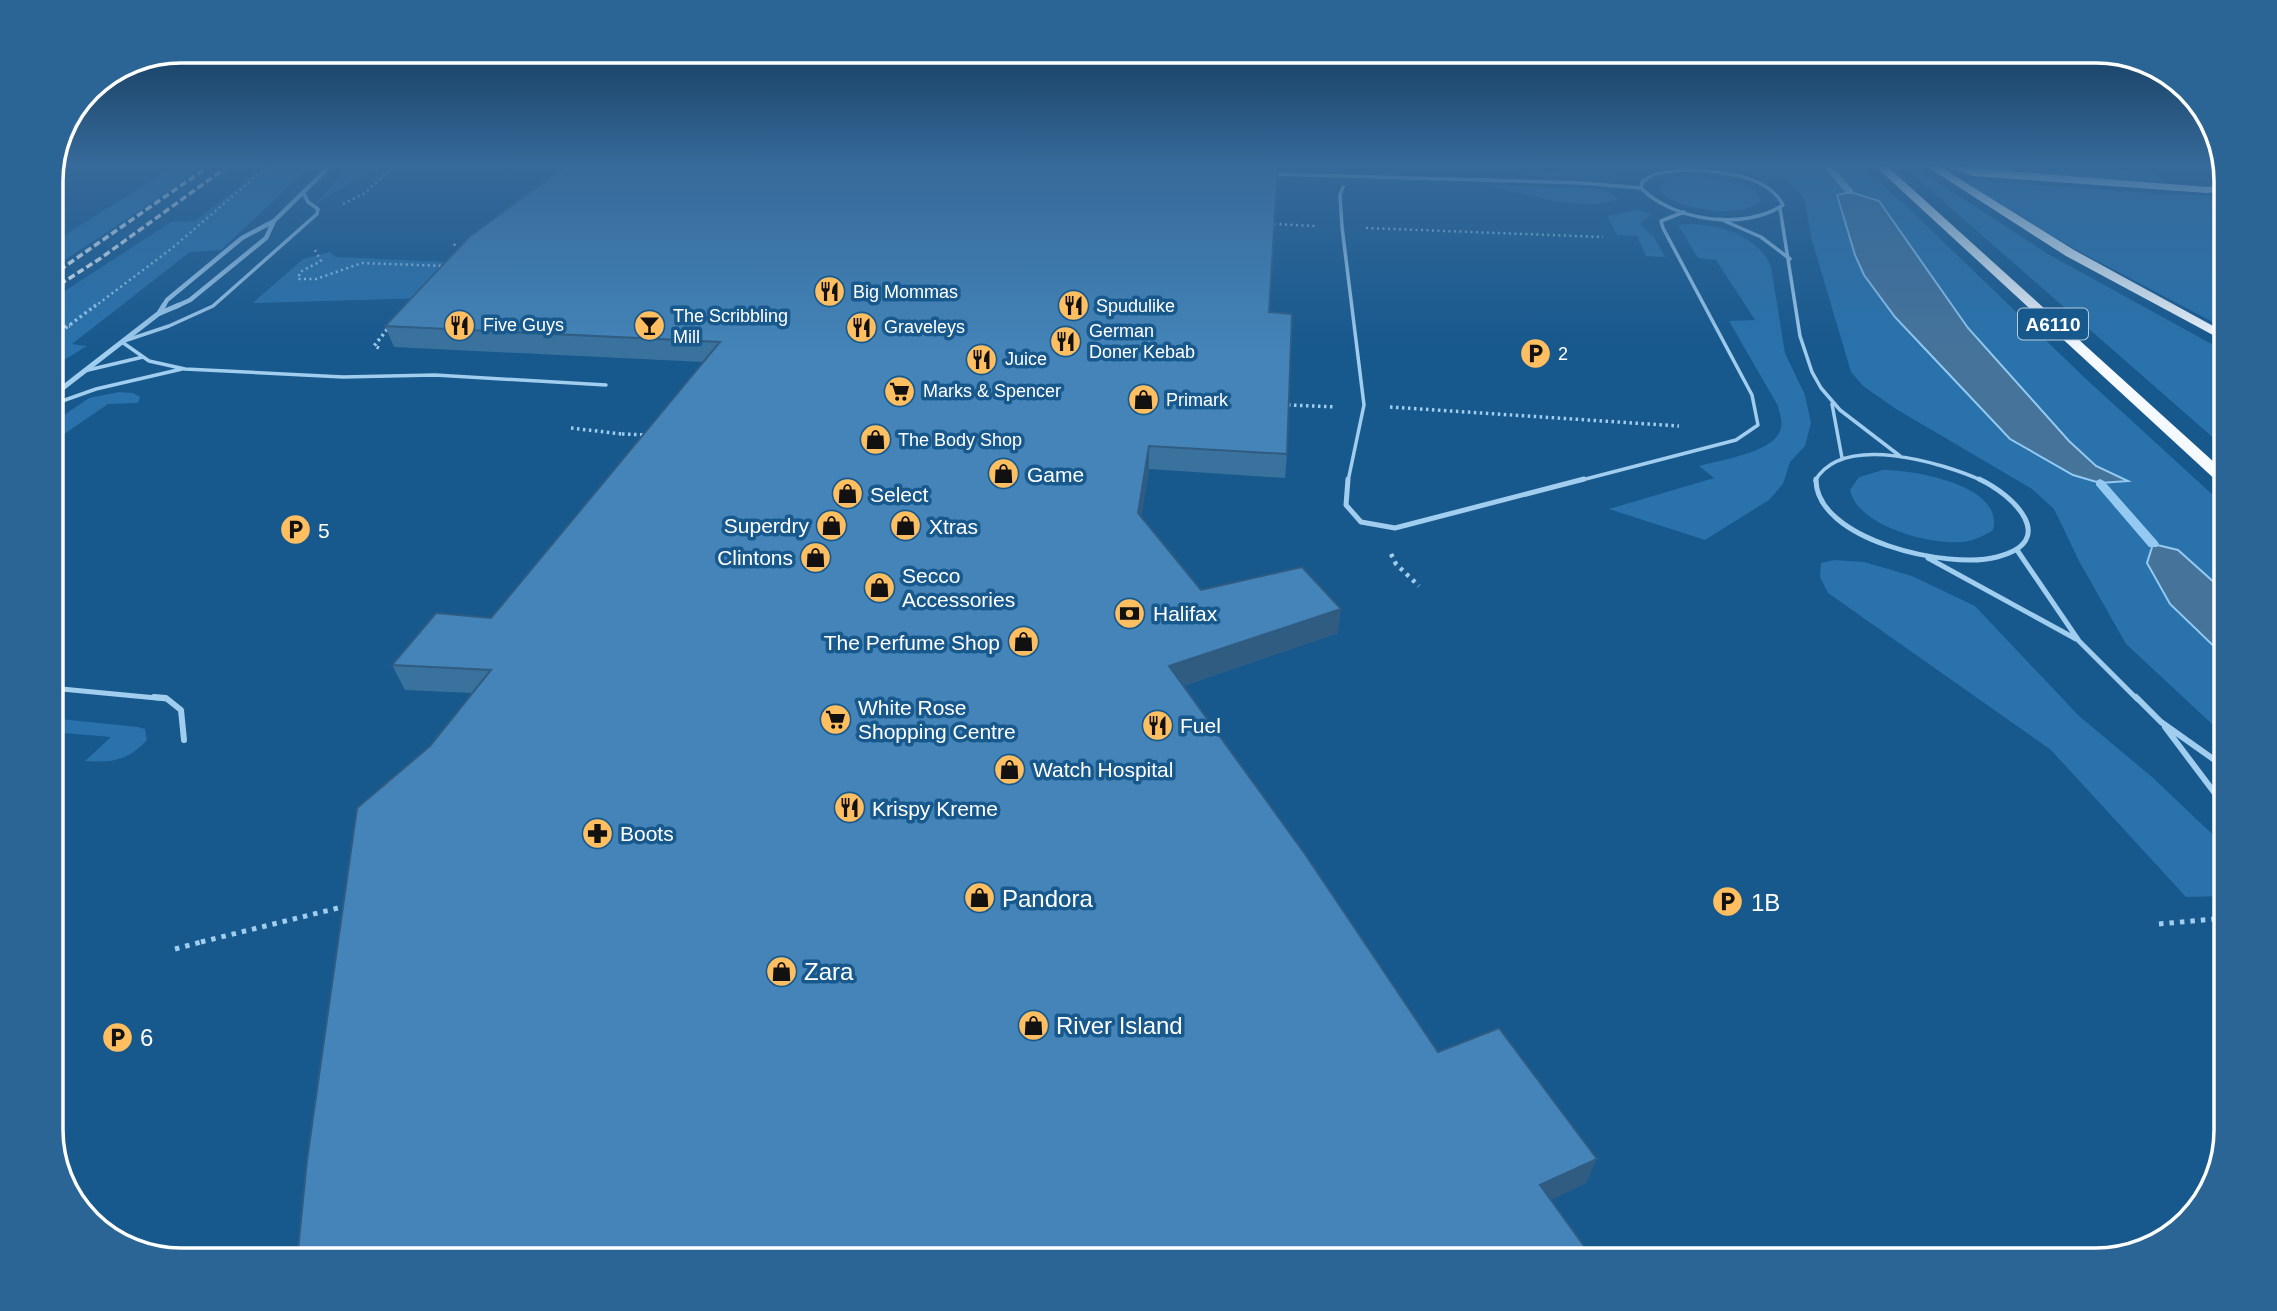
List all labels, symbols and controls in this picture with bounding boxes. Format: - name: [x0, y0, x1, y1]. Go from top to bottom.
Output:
- restaurant icon: Big Mommas: [813, 275, 847, 309]
- place label: Big Mommas: [853, 282, 958, 302]
- restaurant icon: Spudulike: [1056, 289, 1090, 323]
- place label: Spudulike: [1096, 296, 1175, 316]
- place label: The Scribbling Mill: [673, 306, 788, 347]
- restaurant icon: Five Guys: [443, 308, 477, 342]
- road number: A6110: [2018, 308, 2088, 340]
- bar icon: The Scribbling Mill: [633, 309, 667, 343]
- restaurant icon: Graveleys: [844, 310, 878, 344]
- place label: Five Guys: [483, 315, 564, 335]
- place label: Graveleys: [884, 317, 965, 337]
- place label: German Doner Kebab: [1089, 321, 1195, 362]
- restaurant icon: German Doner Kebab: [1049, 324, 1083, 358]
- parking icon: 2: [1518, 337, 1552, 371]
- restaurant icon: Juice: [965, 342, 999, 376]
- place label: 2: [1558, 344, 1568, 364]
- place label: Juice: [1005, 349, 1047, 369]
- supermarket icon: Marks & Spencer: [883, 374, 917, 408]
- place label: Marks & Spencer: [923, 381, 1061, 401]
- shop icon: Primark: [1126, 383, 1160, 417]
- place label: Primark: [1166, 390, 1229, 410]
- shop icon: The Body Shop: [858, 423, 892, 457]
- place label: The Body Shop: [898, 430, 1022, 450]
- shop icon: Game: [987, 457, 1021, 491]
- place label: Game: [1027, 463, 1084, 486]
- shop icon: Select: [830, 477, 864, 511]
- place label: Select: [870, 483, 929, 506]
- shop icon: Superdry: [815, 508, 849, 542]
- shop icon: Xtras: [889, 509, 923, 543]
- parking icon: 5: [278, 513, 312, 547]
- place label: Superdry: [724, 514, 809, 537]
- place label: Xtras: [929, 515, 978, 538]
- place label: 5: [318, 519, 330, 542]
- shop icon: Clintons: [799, 540, 833, 574]
- place label: Clintons: [717, 546, 793, 569]
- place label: Secco Accessories: [902, 564, 1015, 611]
- shop icon: Secco Accessories: [862, 570, 896, 604]
- bank icon: Halifax: [1113, 596, 1147, 630]
- place label: Halifax: [1153, 602, 1218, 625]
- shop icon: The Perfume Shop: [1006, 625, 1040, 659]
- place label: The Perfume Shop: [824, 631, 1000, 654]
- place label: White Rose Shopping Centre: [858, 696, 1016, 743]
- supermarket icon: White Rose Shopping Centre: [818, 702, 852, 736]
- restaurant icon: Fuel: [1140, 708, 1174, 742]
- place label: Fuel: [1180, 714, 1221, 737]
- shop icon: Watch Hospital: [993, 752, 1027, 786]
- place label: Watch Hospital: [1033, 758, 1173, 781]
- restaurant icon: Krispy Kreme: [832, 791, 866, 825]
- place label: Krispy Kreme: [872, 797, 998, 820]
- pharmacy icon: Boots: [580, 816, 614, 850]
- place label: Boots: [620, 822, 674, 845]
- shop icon: Pandora: [962, 881, 996, 915]
- place label: Pandora: [1002, 885, 1093, 912]
- parking icon: 1B: [1711, 885, 1745, 919]
- place label: 1B: [1751, 889, 1780, 916]
- shop icon: Zara: [764, 954, 798, 988]
- place label: Zara: [804, 958, 854, 985]
- shop icon: River Island: [1016, 1008, 1050, 1042]
- place label: River Island: [1056, 1012, 1183, 1039]
- parking icon: 6: [100, 1020, 134, 1054]
- place label: 6: [140, 1024, 153, 1051]

